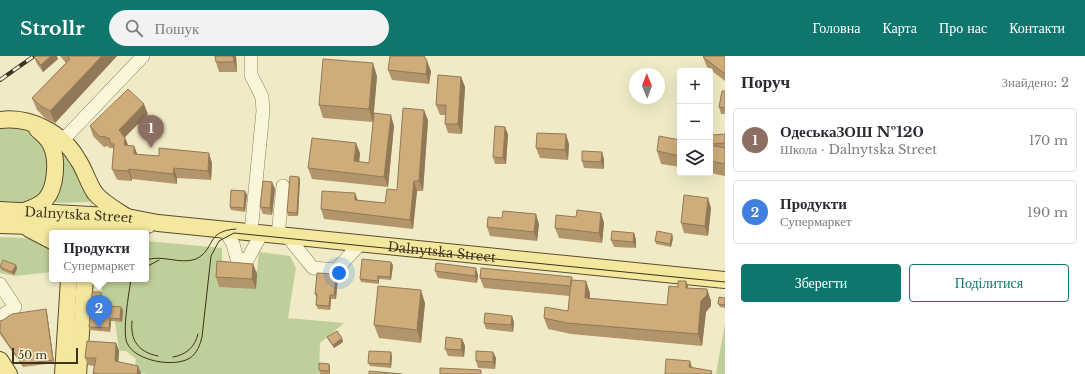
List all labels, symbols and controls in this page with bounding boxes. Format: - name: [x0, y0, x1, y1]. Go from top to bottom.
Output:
- search box: [109, 10, 389, 46]
- text: Strollr: [20, 17, 85, 40]
- icon: search: [123, 17, 145, 39]
- text: Пошук: [155, 19, 199, 38]
- text: Головна: [812, 19, 860, 37]
- text: Карта: [882, 19, 917, 37]
- text: Про нас: [939, 19, 987, 37]
- text: Контакти: [1009, 19, 1065, 37]
- north arrow: [629, 68, 665, 104]
- map controls: [677, 68, 713, 176]
- button: +: [677, 68, 713, 104]
- text: Поруч: [741, 72, 790, 93]
- text: Знайдено: 2: [1002, 74, 1069, 91]
- button: −: [677, 104, 713, 140]
- pin: 1: [138, 115, 164, 148]
- text: ОдеськаЗОШ №120: [780, 122, 924, 141]
- text: 1: [752, 132, 758, 149]
- text: 170 m: [1029, 132, 1068, 149]
- button: layers: [677, 140, 713, 176]
- text: Школа · Dalnytska Street: [780, 141, 937, 158]
- text: Продукти: [780, 194, 847, 213]
- street label: Dalnytska Street: [24, 203, 135, 227]
- text: 2: [751, 204, 759, 221]
- text: 190 m: [1027, 204, 1068, 221]
- text: Супермаркет: [780, 213, 852, 230]
- popup: [49, 230, 149, 282]
- text: Продукти: [63, 238, 130, 257]
- street label: Dalnytska Street: [387, 238, 497, 265]
- text: Супермаркет: [63, 257, 135, 274]
- your location: [329, 263, 349, 283]
- button: Зберегти: [741, 264, 901, 302]
- button: Поділитися: [909, 264, 1069, 302]
- pin: 2: [86, 295, 112, 328]
- scale bar: [12, 346, 78, 365]
- text: 50 m: [18, 348, 47, 362]

